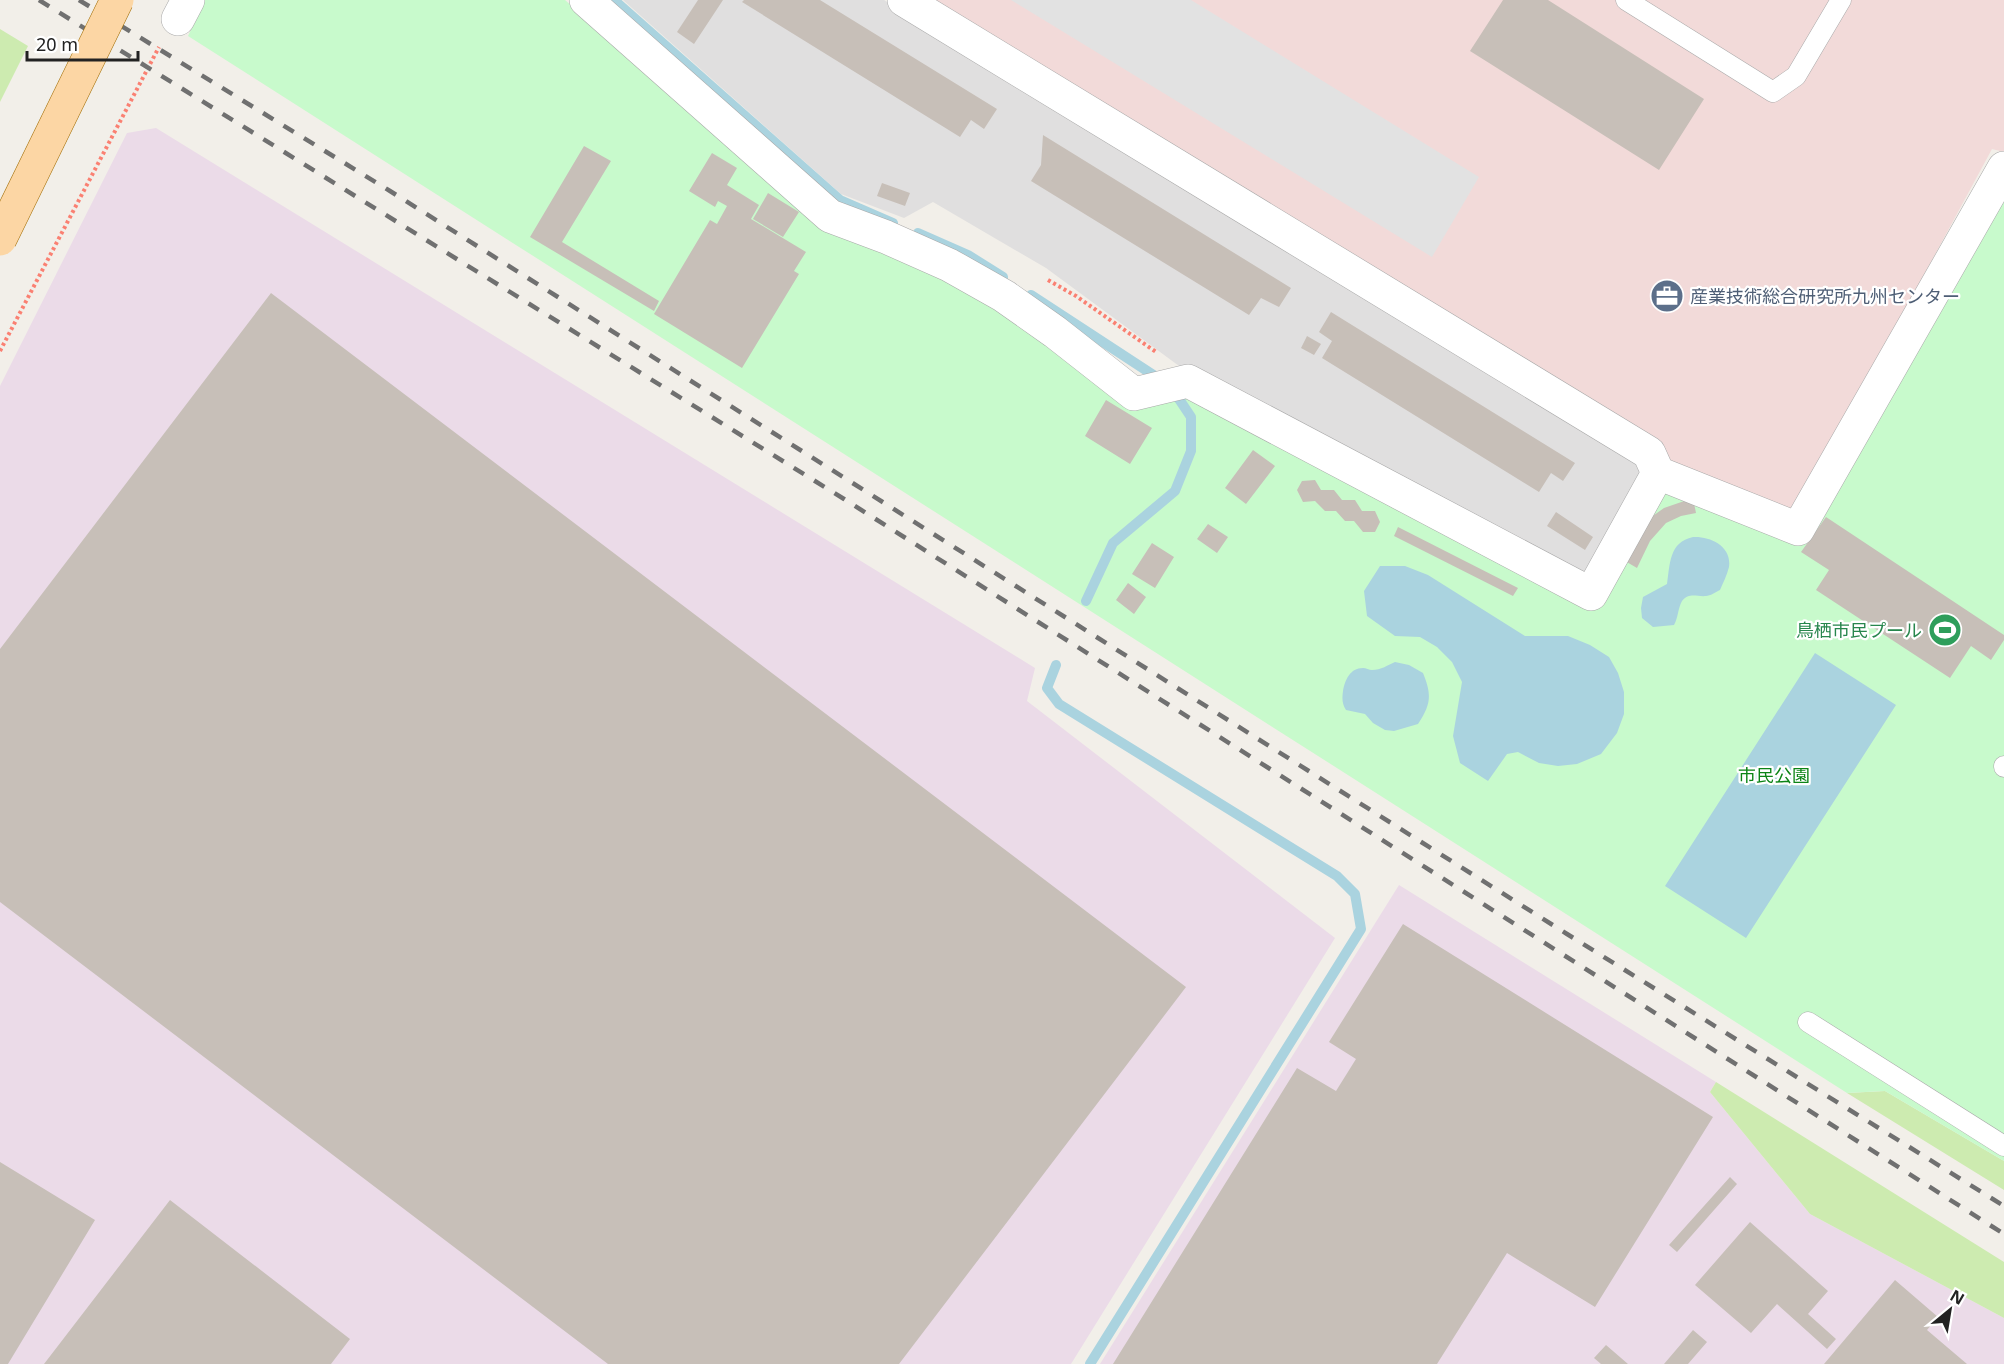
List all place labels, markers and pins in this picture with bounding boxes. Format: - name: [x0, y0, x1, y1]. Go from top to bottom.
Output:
- office icon: 産業技術総合研究所九州センター: [1649, 278, 1685, 314]
- place label: 産業技術総合研究所九州センター: [1690, 284, 1960, 308]
- sports icon: 鳥栖市民プール: [1927, 612, 1963, 648]
- place label: 鳥栖市民プール: [1796, 618, 1922, 642]

